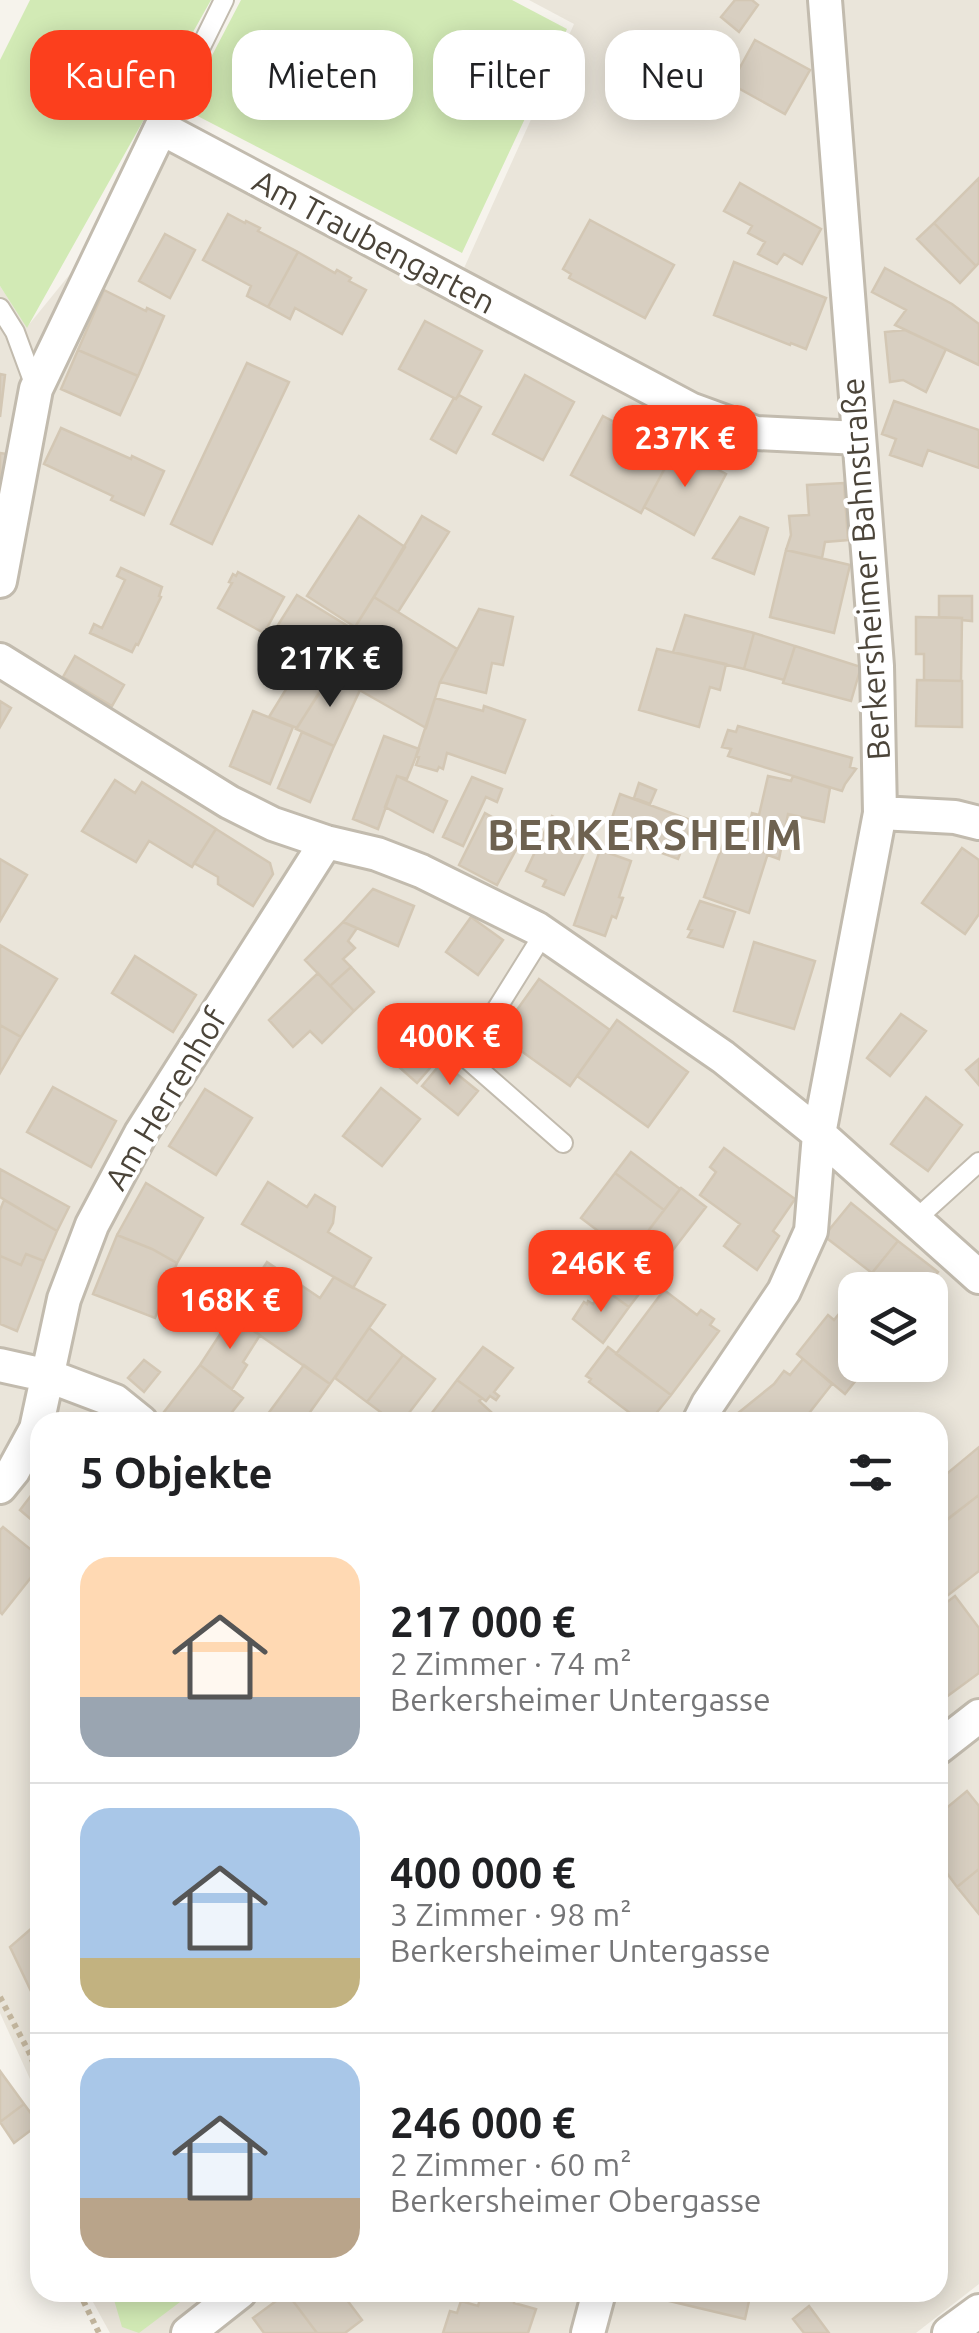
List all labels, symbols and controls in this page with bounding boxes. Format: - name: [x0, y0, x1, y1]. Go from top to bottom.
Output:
- chip: Kaufen: [30, 30, 212, 120]
- chip: Mieten: [232, 30, 413, 120]
- chip: Filter: [433, 30, 585, 120]
- chip: Neu: [605, 30, 740, 120]
- street label: Am Traubengarten: [247, 162, 502, 320]
- street label: Berkersheimer Bahnstraße: [834, 377, 896, 761]
- pin: 237K €: [604, 405, 766, 490]
- text: 237K €: [634, 419, 736, 455]
- pin: 217K €: [249, 625, 411, 710]
- text: 217K €: [279, 639, 381, 675]
- district label: BERKERSHEIM: [487, 811, 805, 858]
- street label: Am Herrenhof: [97, 1001, 234, 1196]
- pin: 400K €: [369, 1003, 531, 1088]
- text: 400K €: [399, 1017, 501, 1053]
- pin: 246K €: [520, 1230, 682, 1315]
- text: 246K €: [550, 1244, 652, 1280]
- pin: 168K €: [149, 1267, 311, 1352]
- map controls: [838, 1272, 948, 1382]
- button: layers: [838, 1272, 948, 1382]
- text: 168K €: [179, 1281, 281, 1317]
- icon: filters: [843, 1445, 898, 1500]
- text: 5 Objekte: [80, 1449, 273, 1496]
- icon: home: [160, 1597, 280, 1717]
- text: 217 000 €: [390, 1598, 576, 1645]
- text: 2 Zimmer · 74 m²: [390, 1645, 632, 1681]
- text: Berkersheimer Untergasse: [390, 1681, 771, 1717]
- icon: home: [160, 1848, 280, 1968]
- text: 400 000 €: [390, 1849, 576, 1896]
- text: 3 Zimmer · 98 m²: [390, 1896, 632, 1932]
- text: Berkersheimer Untergasse: [390, 1932, 771, 1968]
- icon: home: [160, 2098, 280, 2218]
- text: 246 000 €: [390, 2099, 576, 2146]
- text: 2 Zimmer · 60 m²: [390, 2146, 632, 2182]
- text: Berkersheimer Obergasse: [390, 2182, 761, 2218]

